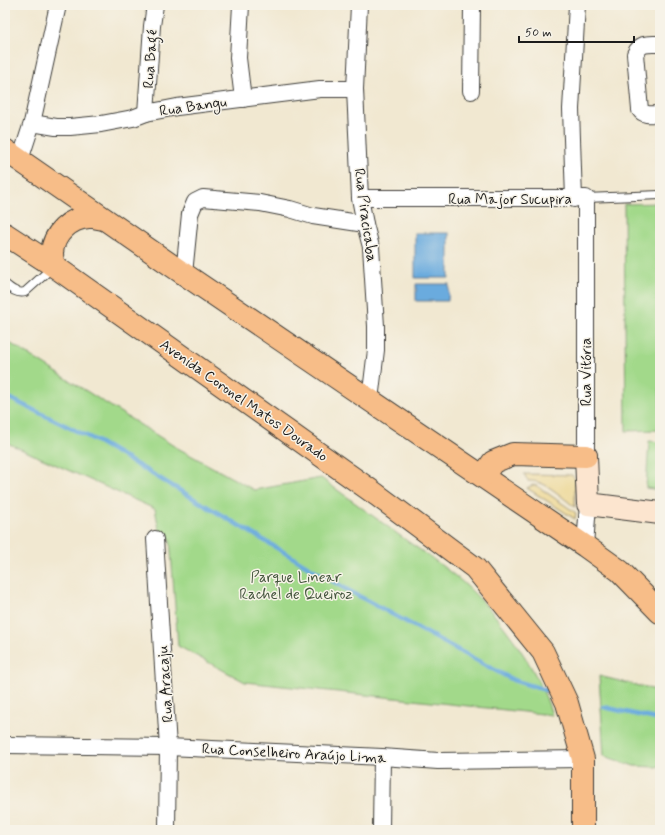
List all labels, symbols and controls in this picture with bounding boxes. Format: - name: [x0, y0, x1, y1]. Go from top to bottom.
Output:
- scale bar: [519, 18, 634, 44]
- text: 50 m: [525, 25, 552, 41]
- street label: Rua Bagé: [139, 29, 164, 89]
- street label: Rua Bangu: [158, 92, 228, 123]
- street label: Rua Piracicaba: [349, 167, 382, 264]
- street label: Rua Major Sucupira: [448, 190, 572, 210]
- street label: Avenida Coronel Matos Dourado: [155, 335, 332, 467]
- street label: Rua Vitória: [577, 338, 597, 406]
- park label: Parque Linear Rachel de Queiroz: [239, 568, 353, 605]
- street label: Rua Aracaju: [153, 645, 179, 723]
- street label: Rua Conselheiro Araújo Lima: [201, 739, 388, 769]

